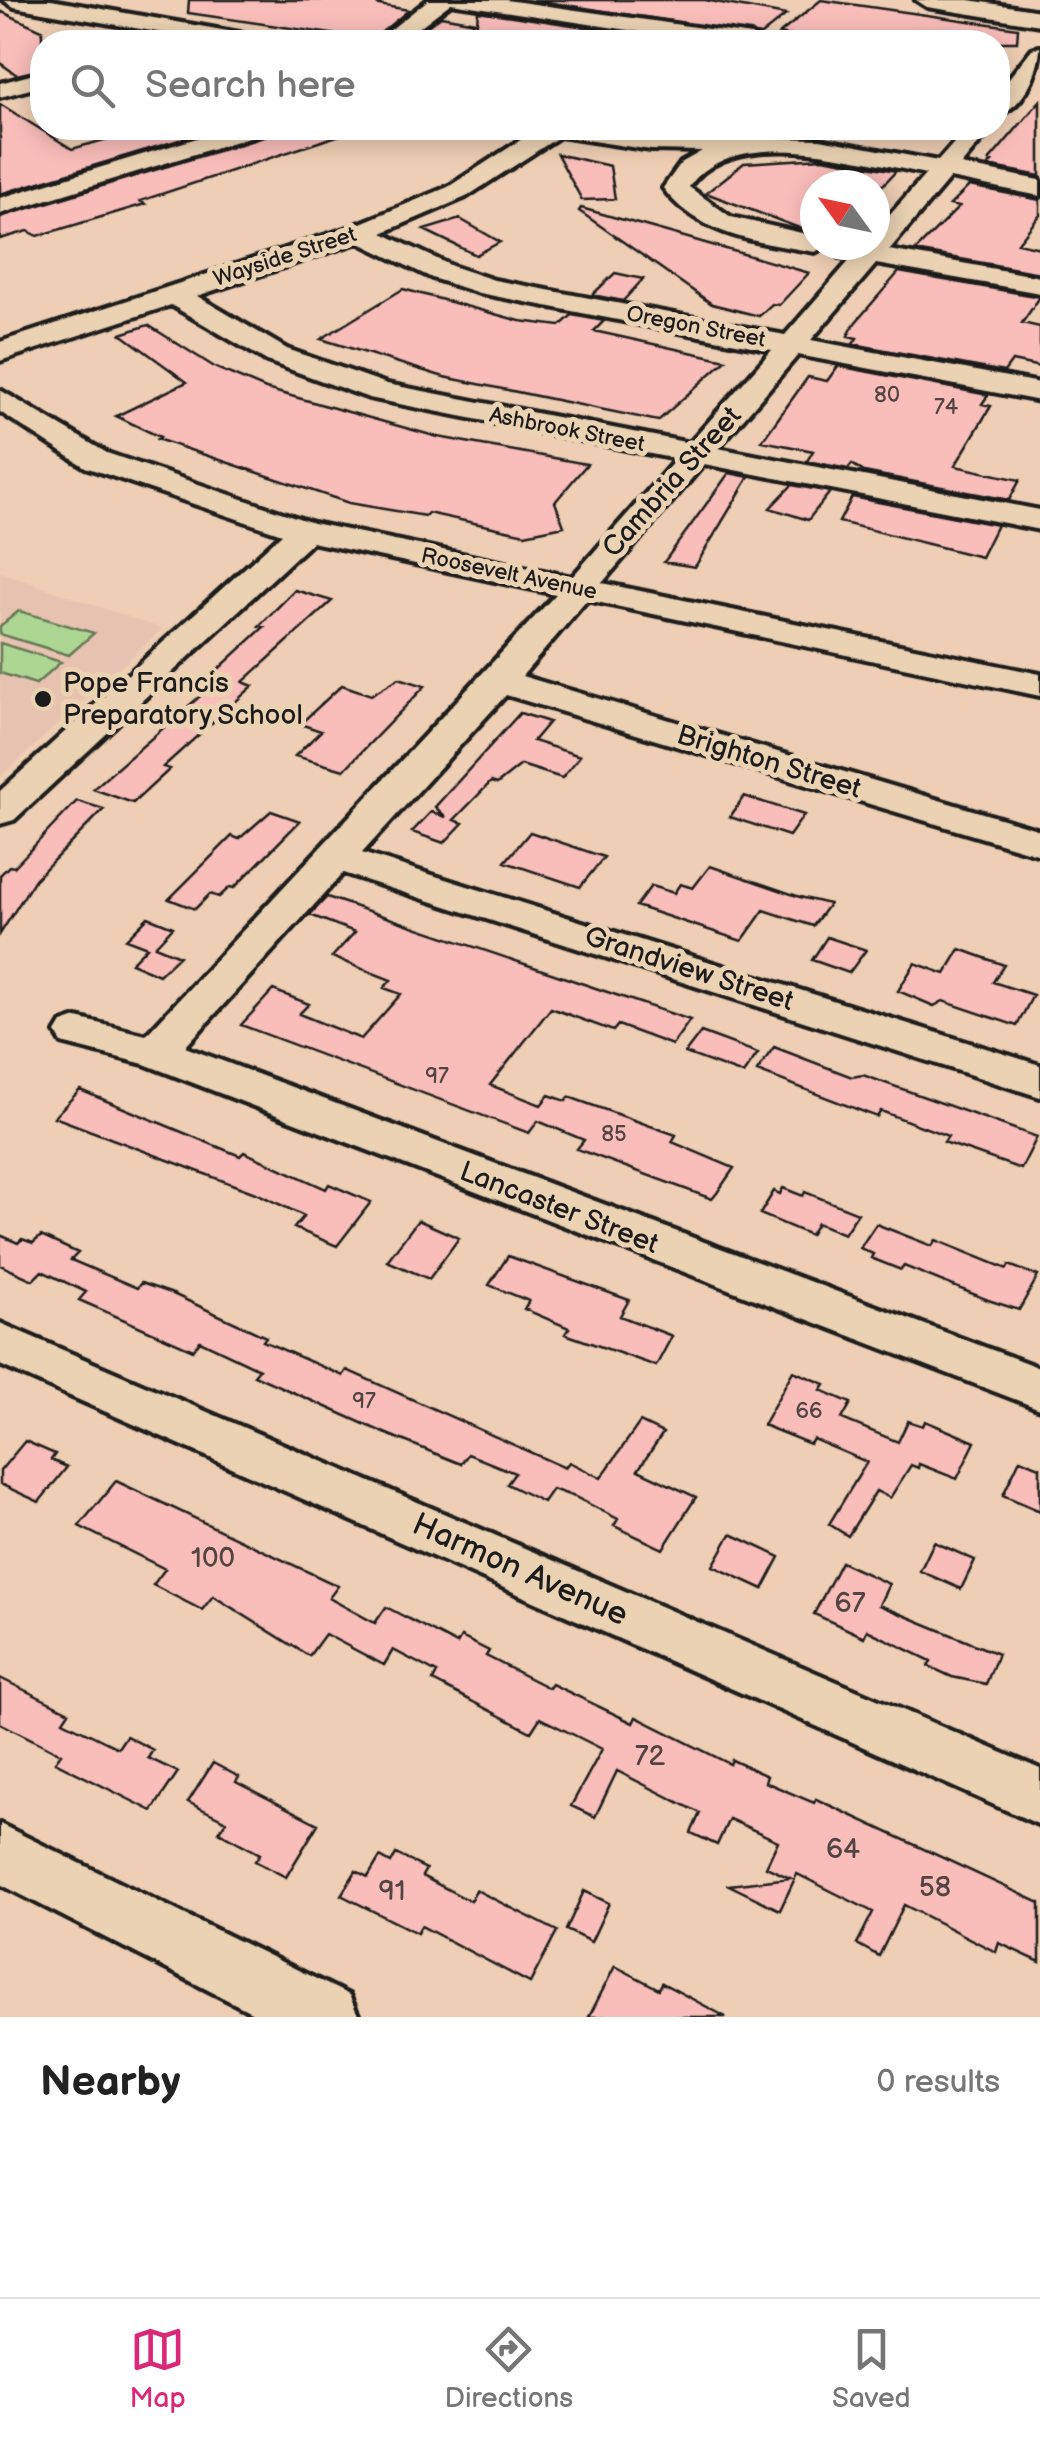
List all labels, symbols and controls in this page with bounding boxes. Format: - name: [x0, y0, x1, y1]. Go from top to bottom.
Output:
- search box: [30, 30, 1010, 140]
- icon: search: [65, 58, 120, 113]
- text: Search here: [145, 63, 356, 108]
- north arrow: [800, 170, 890, 260]
- street label: Wayside Street: [210, 221, 360, 293]
- street label: Oregon Street: [624, 300, 768, 354]
- house number: 80: [874, 382, 900, 409]
- house number: 74: [934, 394, 959, 421]
- street label: Cambria Street: [596, 400, 749, 564]
- street label: Ashbrook Street: [487, 402, 647, 458]
- street label: Roosevelt Avenue: [419, 542, 599, 606]
- place label: Pope Francis Preparatory School: [63, 667, 303, 732]
- marker: Pope Francis Preparatory School: [32, 688, 54, 710]
- street label: Brighton Street: [673, 718, 865, 806]
- street label: Grandview Street: [580, 920, 798, 1018]
- house number: 97: [425, 1063, 449, 1090]
- house number: 85: [601, 1121, 627, 1148]
- street label: Lancaster Street: [455, 1155, 663, 1261]
- house number: 97: [352, 1388, 376, 1415]
- house number: 66: [796, 1398, 822, 1425]
- street label: Harmon Avenue: [406, 1505, 634, 1635]
- house number: 100: [191, 1542, 235, 1575]
- house number: 67: [835, 1587, 866, 1620]
- house number: 72: [635, 1740, 666, 1773]
- house number: 64: [826, 1833, 860, 1866]
- house number: 58: [919, 1871, 951, 1904]
- house number: 91: [378, 1875, 406, 1908]
- text: Nearby: [40, 2057, 180, 2108]
- text: 0 results: [877, 2063, 1000, 2102]
- tab: Map: [129, 2322, 186, 2415]
- tab: Directions: [444, 2322, 573, 2415]
- tab: Saved: [832, 2322, 911, 2415]

